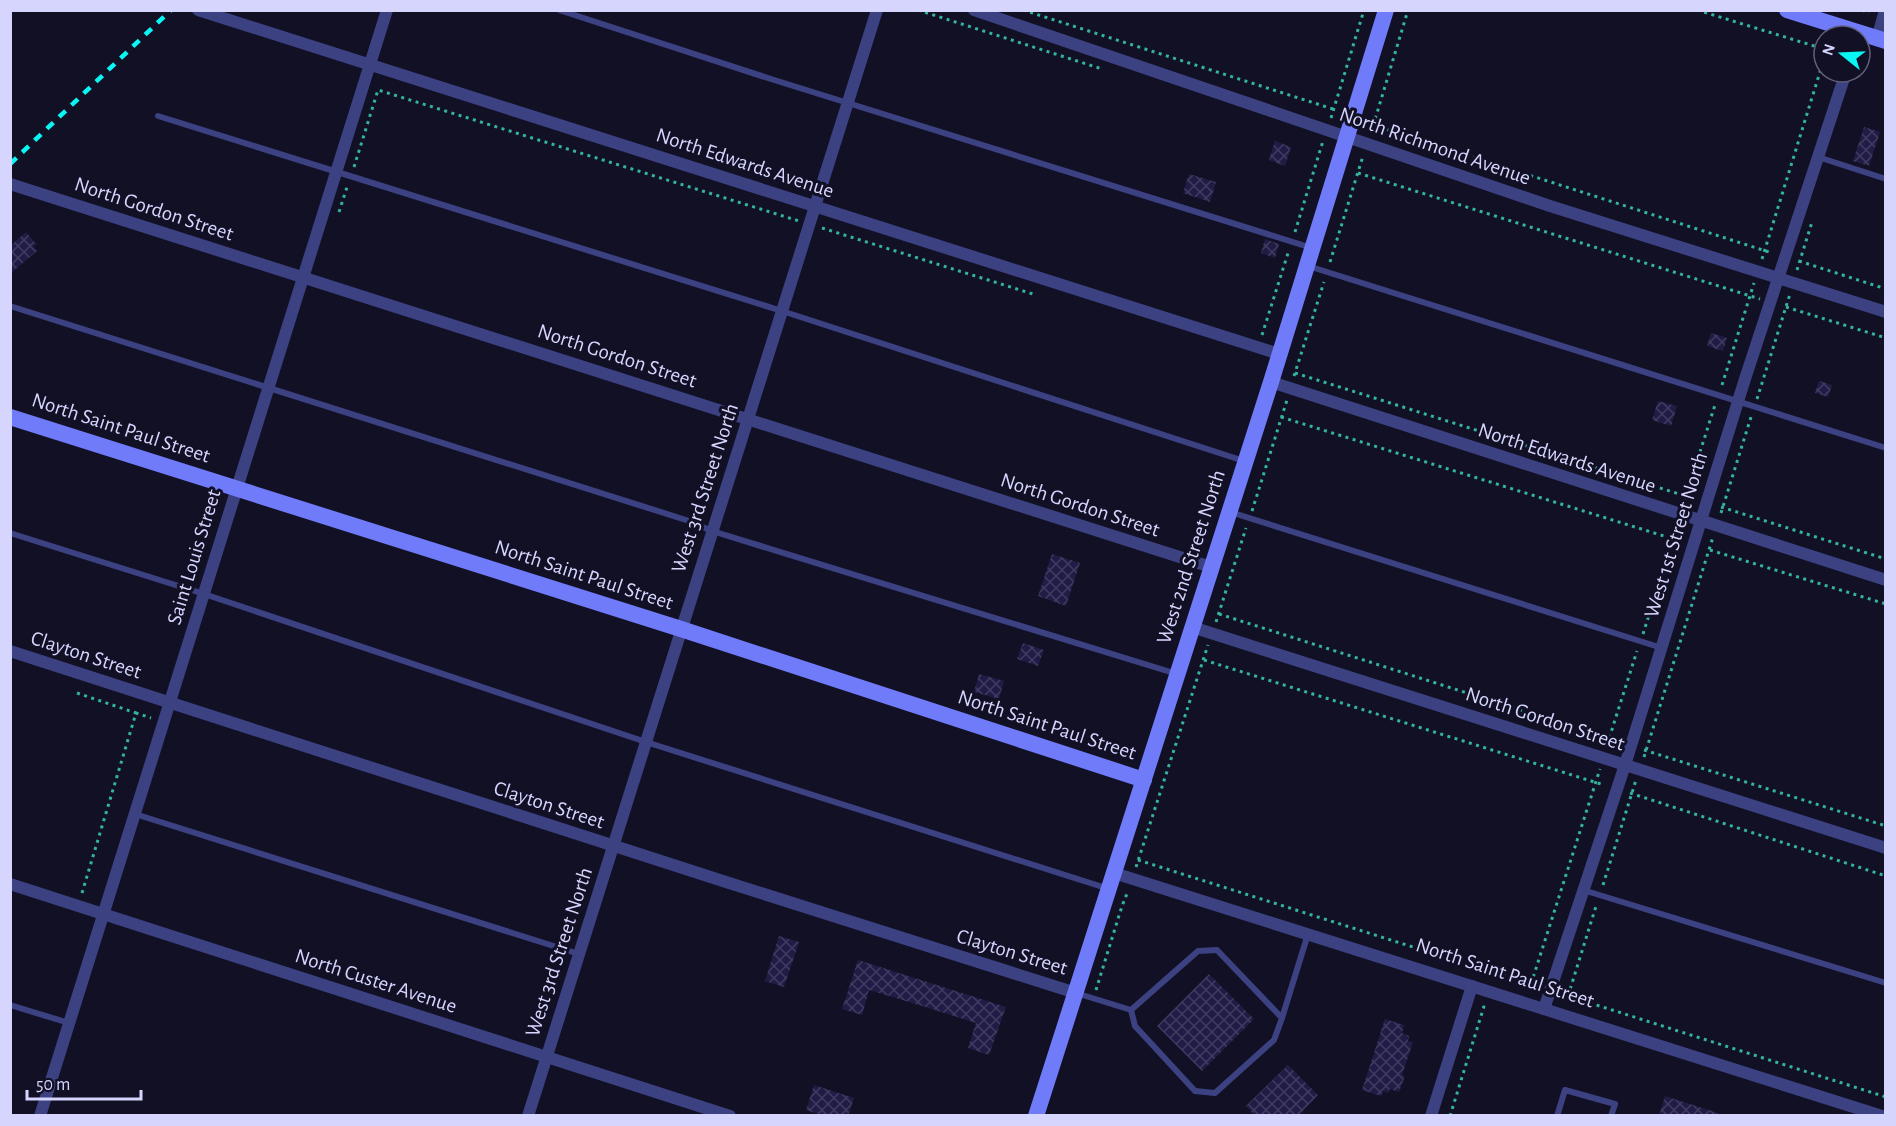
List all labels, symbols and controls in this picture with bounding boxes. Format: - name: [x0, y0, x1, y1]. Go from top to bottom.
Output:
- north arrow: [1812, 24, 1872, 84]
- text: N: [1819, 42, 1838, 57]
- street label: North Richmond Avenue: [1337, 103, 1533, 189]
- street label: North Edwards Avenue: [653, 124, 837, 202]
- street label: North Gordon Street: [72, 173, 236, 245]
- street label: North Gordon Street: [535, 320, 699, 392]
- street label: North Saint Paul Street: [29, 389, 213, 467]
- street label: West 3rd Street North: [668, 401, 742, 575]
- street label: North Edwards Avenue: [1475, 419, 1659, 497]
- street label: West 1st Street North: [1641, 450, 1711, 620]
- street label: West 2nd Street North: [1153, 467, 1229, 647]
- street label: North Gordon Street: [998, 469, 1162, 541]
- street label: Saint Louis Street: [163, 486, 225, 627]
- street label: North Saint Paul Street: [492, 536, 676, 614]
- street label: Clayton Street: [28, 627, 144, 683]
- street label: North Gordon Street: [1463, 683, 1627, 755]
- street label: North Saint Paul Street: [955, 686, 1139, 764]
- street label: Clayton Street: [491, 777, 607, 833]
- street label: West 3rd Street North: [522, 865, 596, 1039]
- street label: Clayton Street: [954, 925, 1070, 979]
- street label: North Saint Paul Street: [1413, 934, 1597, 1012]
- street label: North Custer Avenue: [293, 945, 459, 1017]
- scale bar: [27, 1063, 141, 1101]
- text: 50 m: [36, 1076, 70, 1094]

